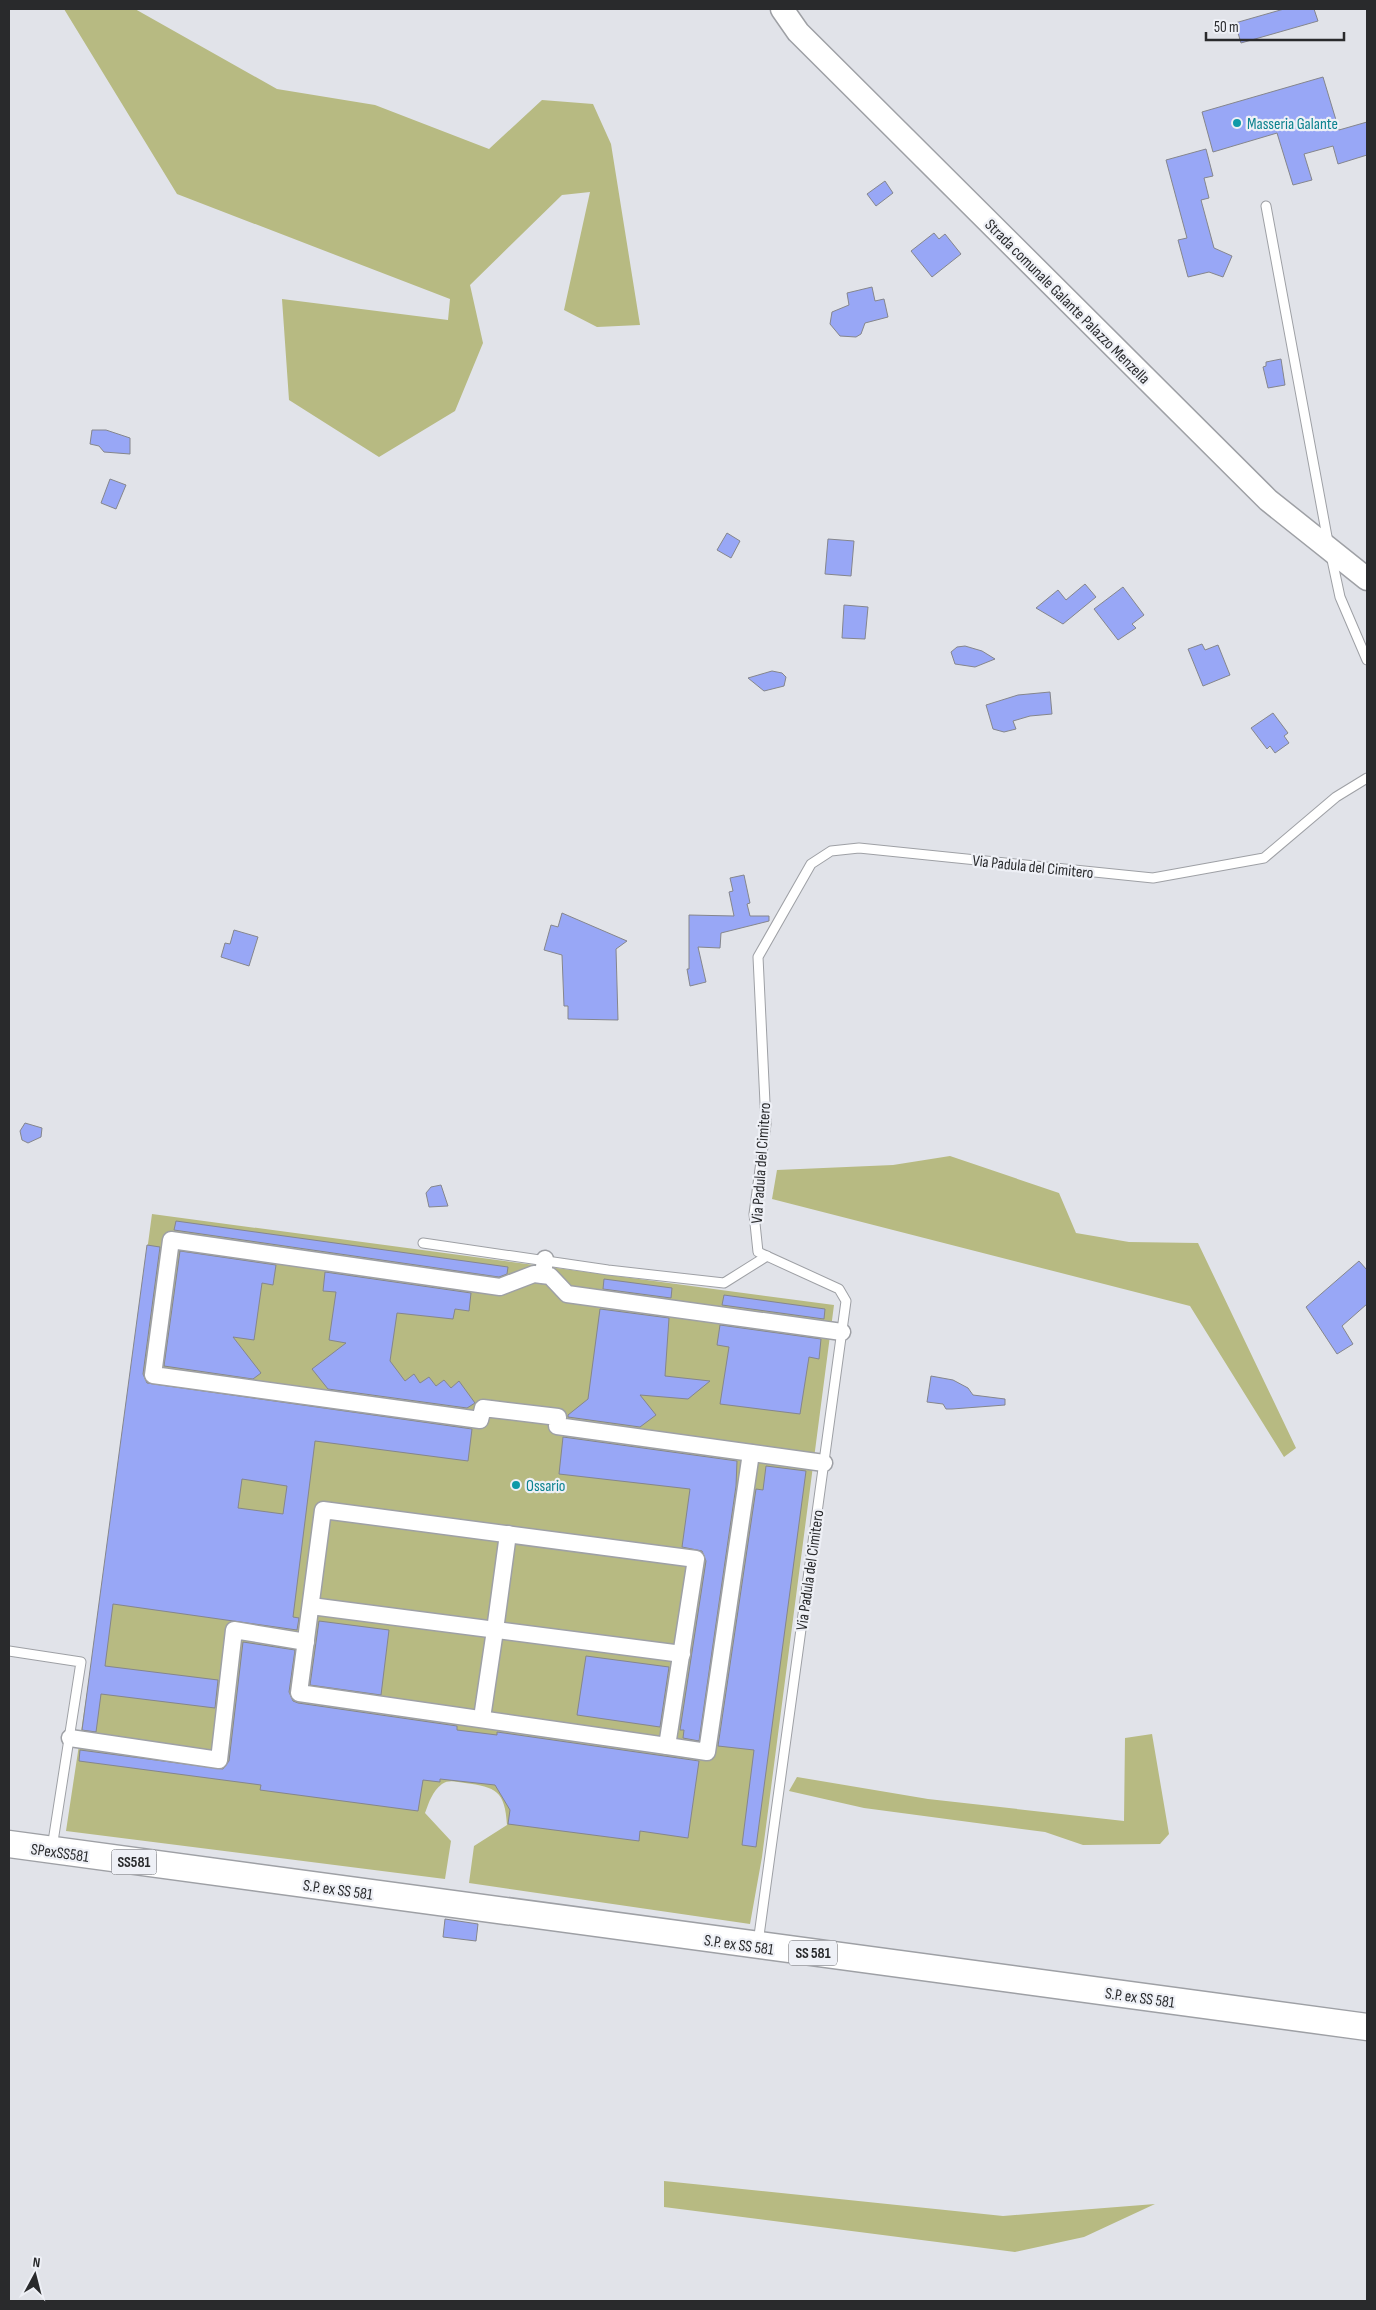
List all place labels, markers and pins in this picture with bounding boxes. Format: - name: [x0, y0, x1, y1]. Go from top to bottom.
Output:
- place label: Masseria Galante: [1247, 115, 1338, 134]
- marker: Masseria Galante: [1231, 117, 1243, 129]
- place label: Ossario: [526, 1477, 566, 1496]
- marker: Ossario: [510, 1479, 522, 1491]

